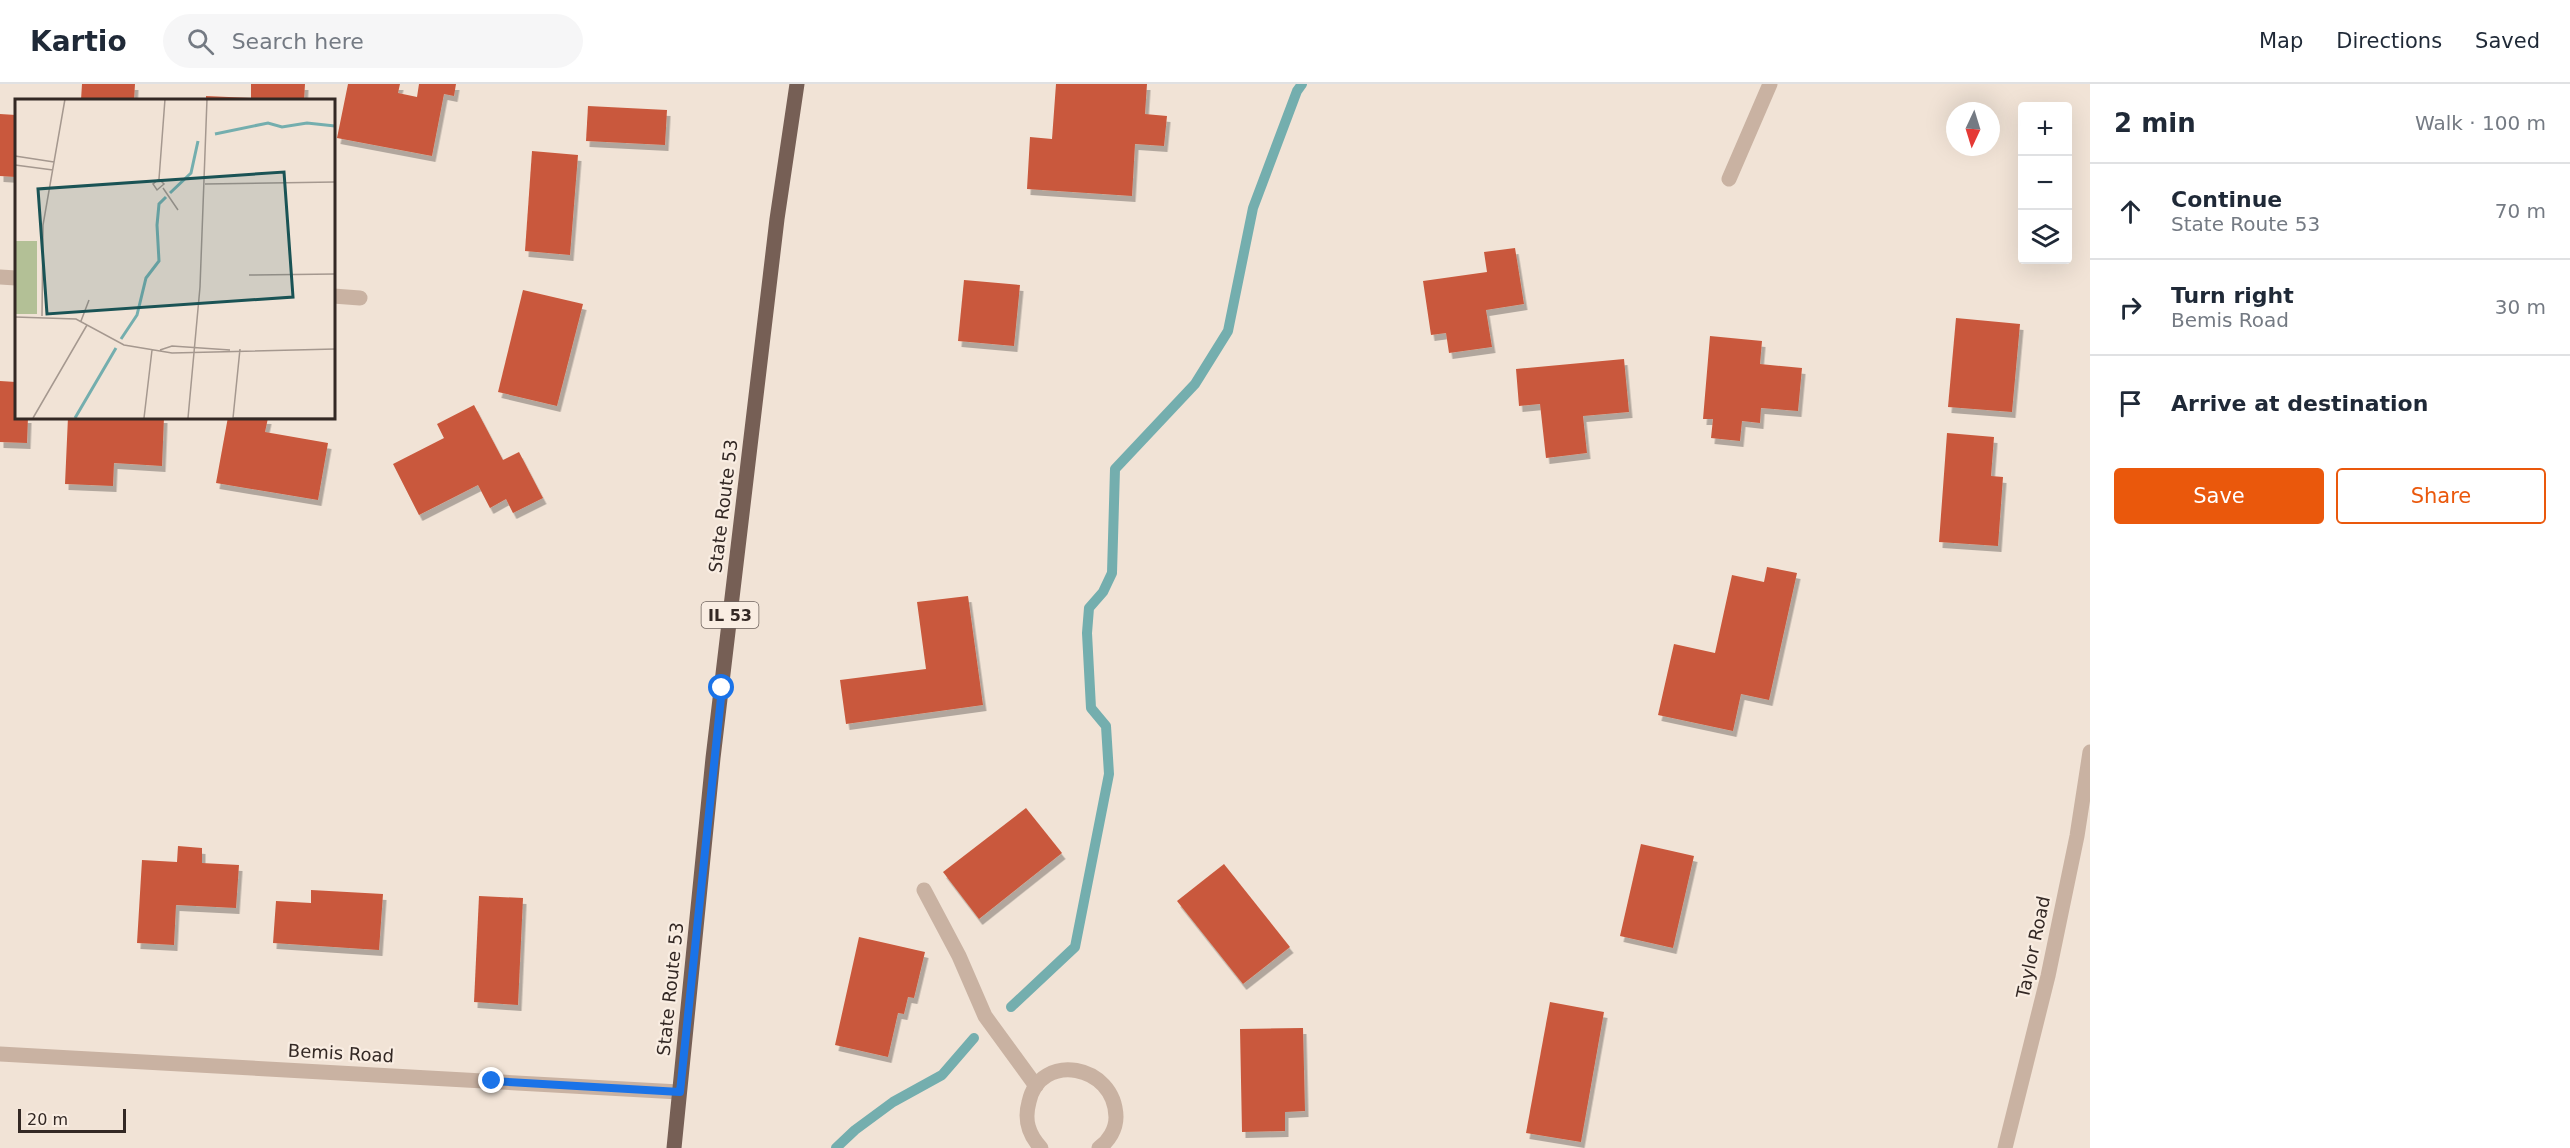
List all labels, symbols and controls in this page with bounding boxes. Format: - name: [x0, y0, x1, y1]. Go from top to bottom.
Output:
- search box: [163, 14, 583, 68]
- text: Kartio: [30, 25, 127, 58]
- icon: search: [184, 25, 217, 58]
- text: Search here: [232, 29, 364, 54]
- text: Map: [2259, 29, 2303, 53]
- text: Directions: [2336, 29, 2442, 53]
- text: Saved: [2475, 29, 2540, 53]
- inset map: [15, 99, 334, 418]
- north arrow: [1946, 102, 2000, 156]
- map controls: [2018, 102, 2072, 264]
- button: +: [2018, 102, 2072, 156]
- text: 2 min: [2114, 108, 2196, 138]
- text: Walk · 100 m: [2415, 111, 2546, 135]
- button: −: [2018, 156, 2072, 210]
- text: Continue: [2171, 187, 2282, 212]
- icon: ahead: [2114, 195, 2147, 228]
- text: 70 m: [2495, 199, 2546, 223]
- button: layers: [2018, 210, 2072, 264]
- text: State Route 53: [2171, 212, 2320, 236]
- text: Turn right: [2171, 283, 2294, 308]
- icon: right: [2114, 291, 2147, 324]
- text: 30 m: [2495, 295, 2546, 319]
- text: Bemis Road: [2171, 308, 2289, 332]
- icon: arrive: [2114, 387, 2147, 420]
- text: Arrive at destination: [2171, 391, 2428, 416]
- street label: State Route 53: [704, 438, 742, 574]
- button: Save: [2114, 468, 2324, 524]
- button: Share: [2336, 468, 2546, 524]
- road number: IL 53: [702, 602, 758, 628]
- route start: [708, 674, 734, 700]
- street label: Taylor Road: [2012, 894, 2054, 1001]
- street label: State Route 53: [653, 921, 687, 1057]
- street label: Bemis Road: [287, 1040, 395, 1066]
- route end: [478, 1067, 504, 1093]
- scale bar: [18, 1106, 126, 1134]
- text: 20 m: [27, 1110, 68, 1129]

